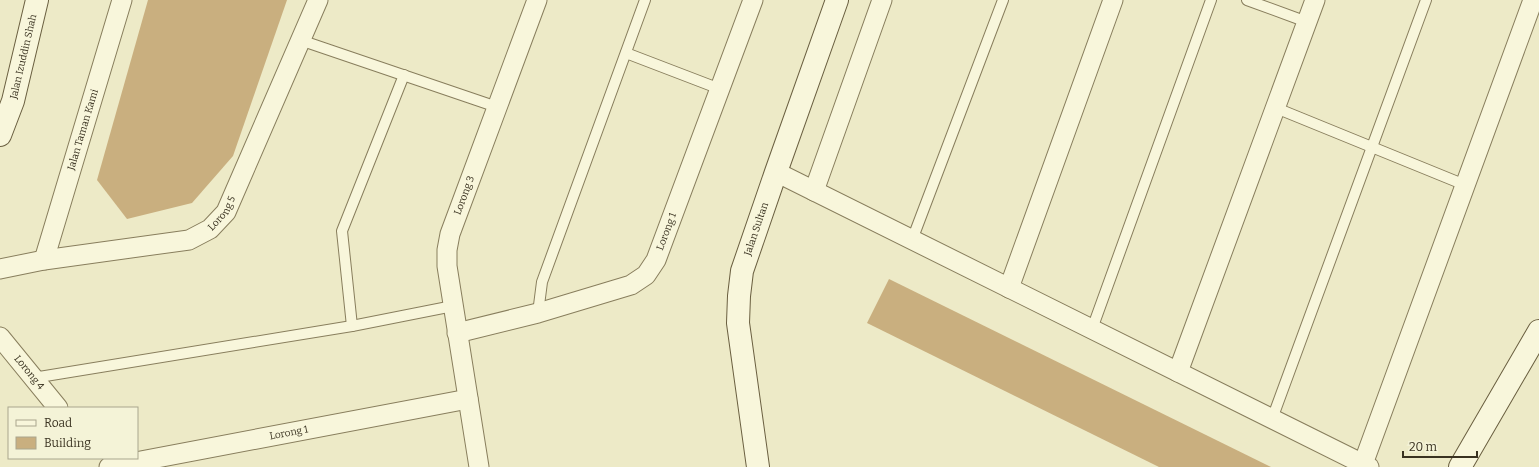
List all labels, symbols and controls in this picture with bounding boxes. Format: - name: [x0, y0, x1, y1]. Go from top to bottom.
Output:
- street label: Jalan Izuddin Shah: [7, 12, 40, 101]
- street label: Jalan Taman Kami: [65, 88, 101, 173]
- street label: Lorong 3: [452, 174, 477, 217]
- street label: Lorong 5: [206, 194, 238, 233]
- street label: Jalan Sultan: [741, 200, 771, 258]
- street label: Lorong 1: [654, 211, 679, 252]
- street label: Lorong 4: [12, 353, 47, 392]
- legend: [8, 407, 138, 459]
- text: Road: [44, 416, 72, 430]
- street label: Lorong 1: [268, 423, 309, 442]
- scale bar: [1403, 433, 1477, 459]
- text: Building: [44, 436, 91, 450]
- text: 20 m: [1409, 440, 1438, 454]

